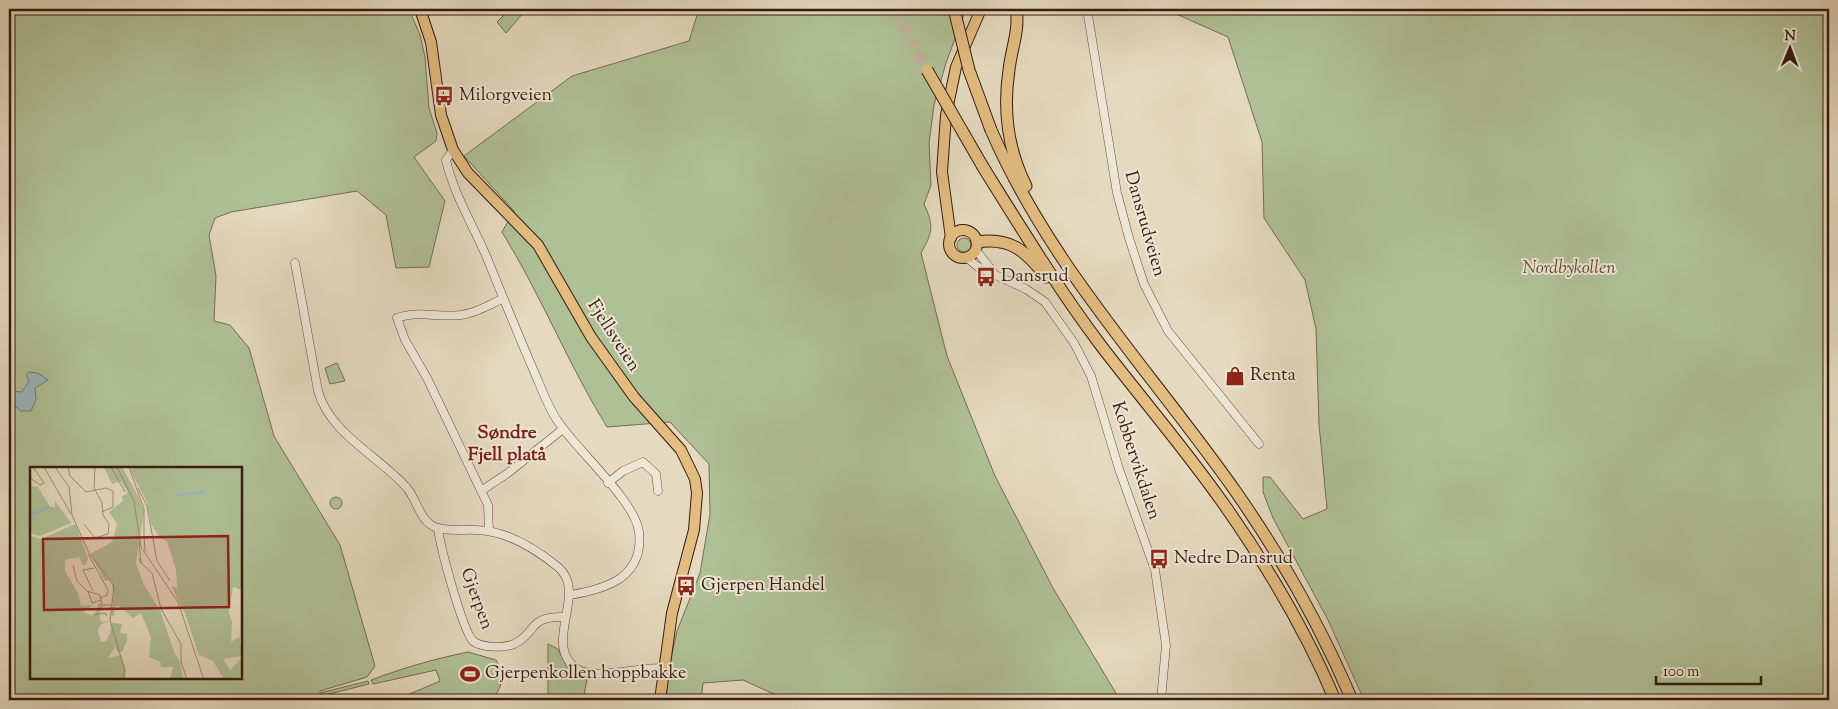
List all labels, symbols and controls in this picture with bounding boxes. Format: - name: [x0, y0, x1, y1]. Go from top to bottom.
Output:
- north arrow: [1766, 22, 1816, 72]
- text: N: [1784, 27, 1796, 47]
- place label: Milorgveien: [459, 83, 553, 109]
- bus stop icon: Milorgveien: [433, 85, 455, 107]
- street label: Dansrudveien: [1117, 168, 1172, 280]
- park label: Nordbykollen: [1522, 256, 1616, 282]
- place label: Dansrud: [1001, 264, 1069, 290]
- bus stop icon: Dansrud: [975, 266, 997, 288]
- street label: Fjellsveien: [580, 295, 646, 378]
- place label: Renta: [1250, 363, 1296, 389]
- shop icon: Renta: [1224, 365, 1246, 387]
- street label: Kobbervikdalen: [1104, 399, 1166, 524]
- district label: Søndre Fjell platå: [468, 420, 547, 469]
- inset map: [30, 467, 242, 679]
- place label: Nedre Dansrud: [1174, 546, 1293, 572]
- bus stop icon: Nedre Dansrud: [1148, 548, 1170, 570]
- street label: Gjerpen: [453, 565, 499, 634]
- place label: Gjerpen Handel: [701, 573, 825, 599]
- bus stop icon: Gjerpen Handel: [675, 575, 697, 597]
- scale bar: [1656, 654, 1760, 686]
- place label: Gjerpenkollen hoppbakke: [485, 661, 686, 687]
- text: 100 m: [1663, 662, 1700, 683]
- sports icon: Gjerpenkollen hoppbakke: [459, 663, 481, 685]

